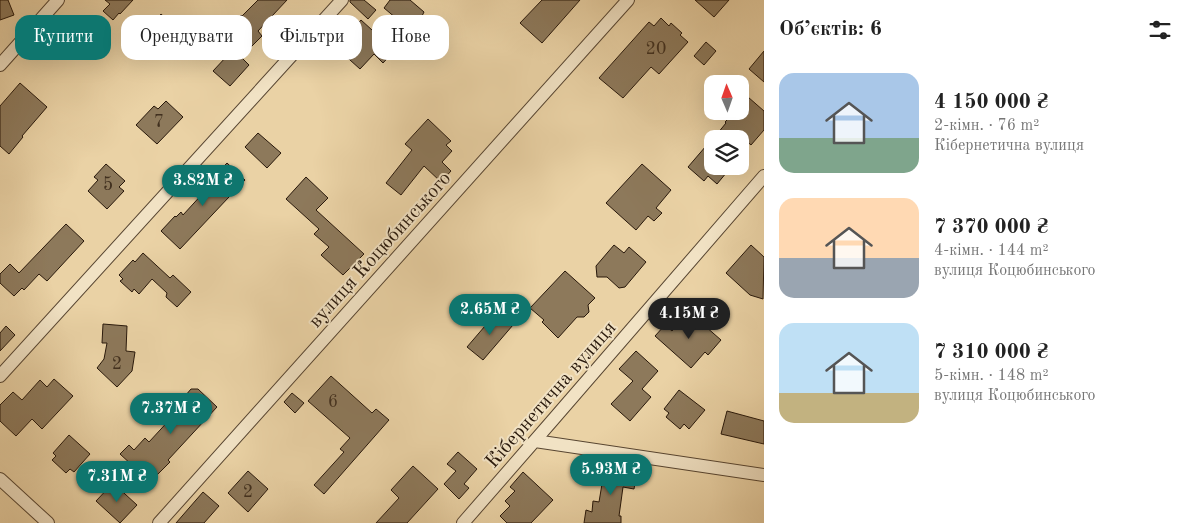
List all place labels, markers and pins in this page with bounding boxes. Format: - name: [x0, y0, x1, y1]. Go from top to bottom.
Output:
- pin: 3.82M ₴: [157, 164, 249, 207]
- pin: 2.65M ₴: [444, 294, 536, 336]
- pin: 4.15M ₴: [643, 298, 735, 340]
- pin: 7.37M ₴: [125, 392, 217, 435]
- pin: 5.93M ₴: [565, 454, 657, 496]
- pin: 7.31M ₴: [71, 460, 163, 503]

